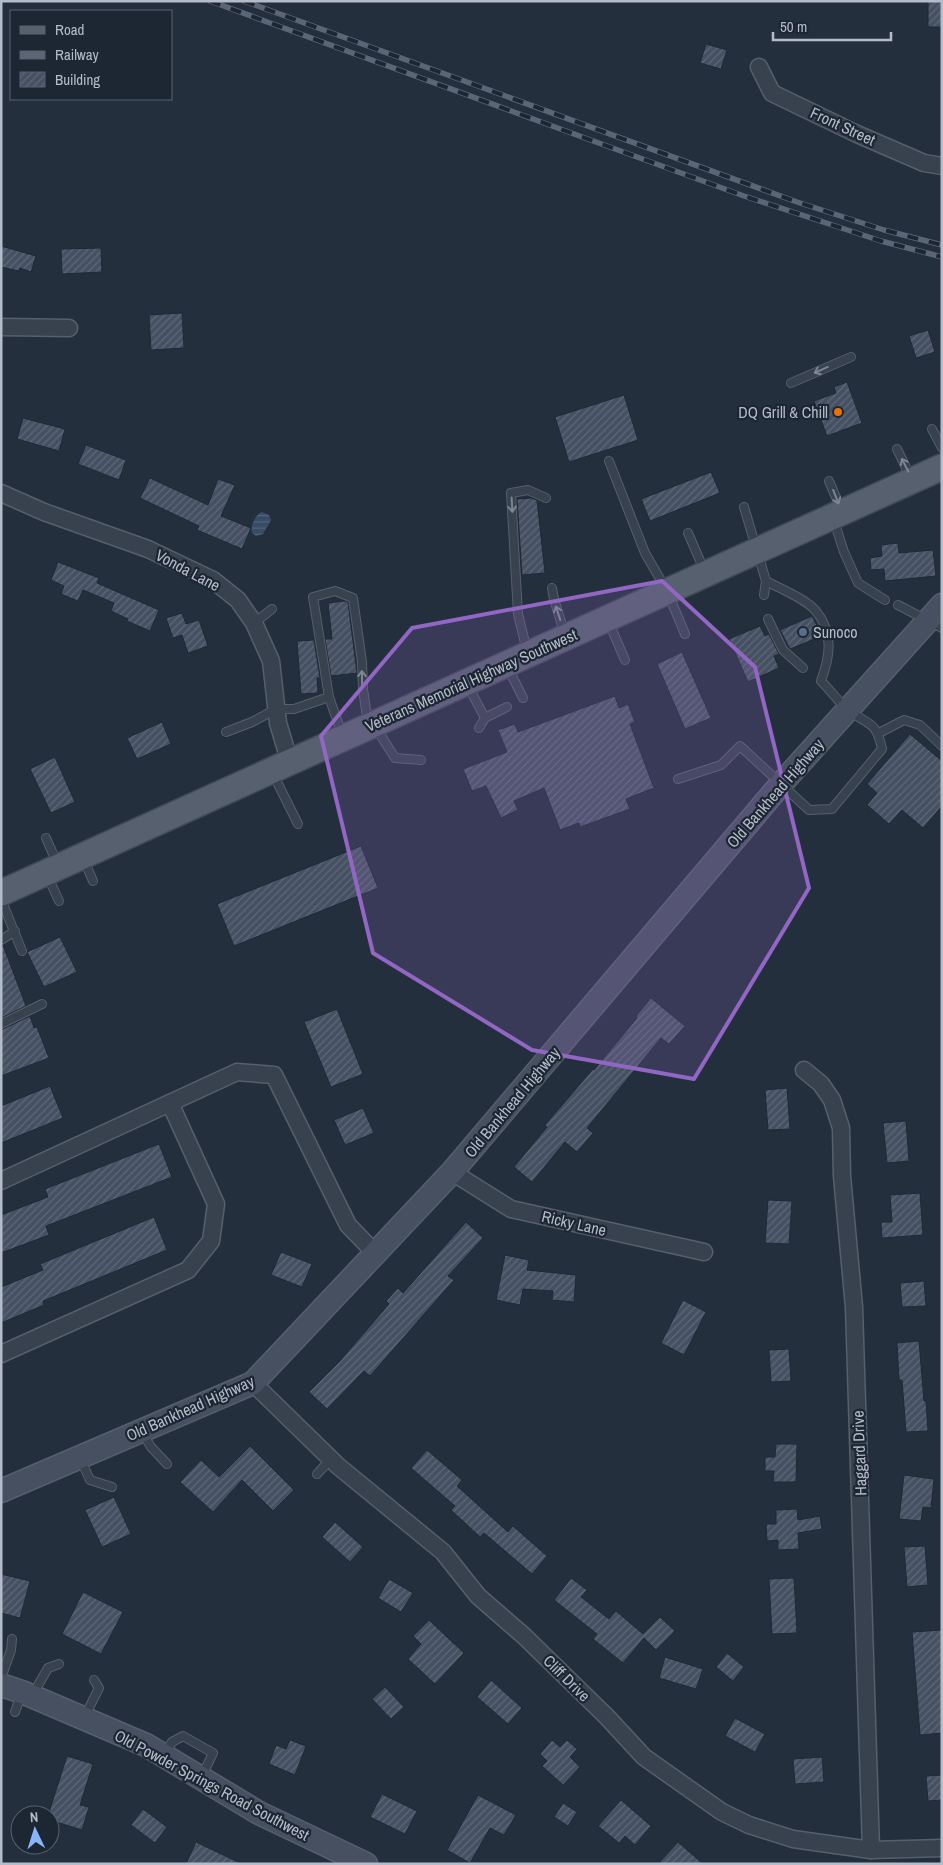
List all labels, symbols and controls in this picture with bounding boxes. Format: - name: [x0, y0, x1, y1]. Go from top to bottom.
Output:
- legend: [10, 10, 172, 100]
- scale bar: [773, 10, 890, 42]
- text: 50 m: [780, 16, 807, 37]
- text: Road: [55, 19, 84, 40]
- text: Railway: [55, 44, 100, 65]
- text: Building: [55, 69, 100, 90]
- street label: Front Street: [807, 101, 879, 151]
- one-way arrow: [814, 365, 829, 375]
- place label: DQ Grill & Chill: [738, 401, 828, 423]
- marker: DQ Grill & Chill: [832, 406, 844, 418]
- one-way arrow: [900, 458, 909, 473]
- one-way arrow: [832, 489, 841, 504]
- one-way arrow: [507, 497, 516, 513]
- street label: Vonda Lane: [152, 544, 224, 596]
- one-way arrow: [553, 605, 563, 621]
- place label: Sunoco: [813, 621, 858, 643]
- street label: Veterans Memorial Highway Southwest: [362, 623, 581, 737]
- marker: Sunoco: [797, 626, 809, 638]
- one-way arrow: [358, 670, 367, 686]
- street label: Old Bankhead Highway: [721, 733, 829, 852]
- street label: Old Bankhead Highway: [459, 1042, 565, 1162]
- street label: Ricky Lane: [540, 1205, 608, 1241]
- street label: Old Bankhead Highway: [123, 1370, 258, 1446]
- street label: Haggard Drive: [847, 1410, 871, 1496]
- street label: Cliff Drive: [539, 1650, 595, 1706]
- street label: Old Powder Springs Road Southwest: [111, 1724, 313, 1846]
- north arrow: [10, 1805, 60, 1855]
- text: N: [29, 1808, 39, 1826]

